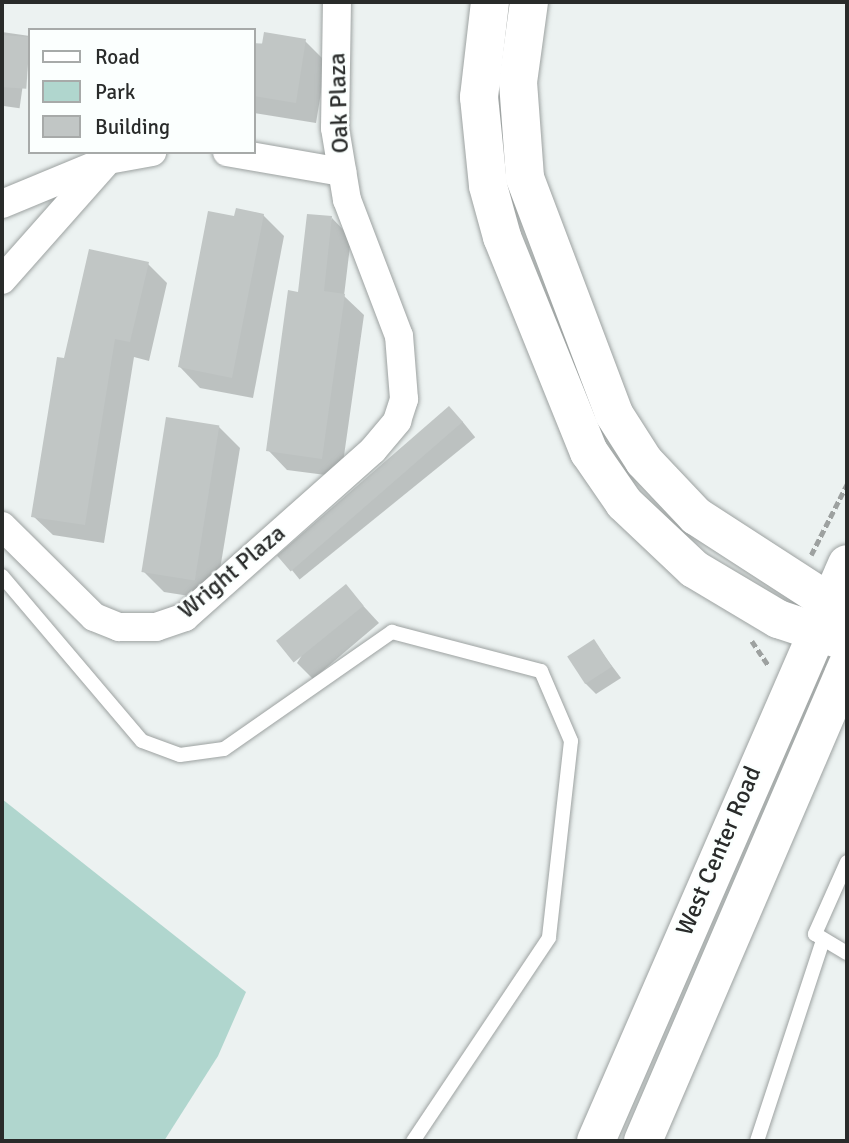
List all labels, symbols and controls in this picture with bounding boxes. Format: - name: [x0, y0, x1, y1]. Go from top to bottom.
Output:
- legend: [28, 28, 256, 154]
- text: Road: [95, 44, 140, 70]
- street label: Oak Plaza: [323, 52, 355, 154]
- text: Park: [95, 79, 135, 105]
- text: Building: [95, 114, 170, 140]
- street label: Wright Plaza: [173, 519, 291, 625]
- street label: West Center Road: [670, 762, 768, 940]

